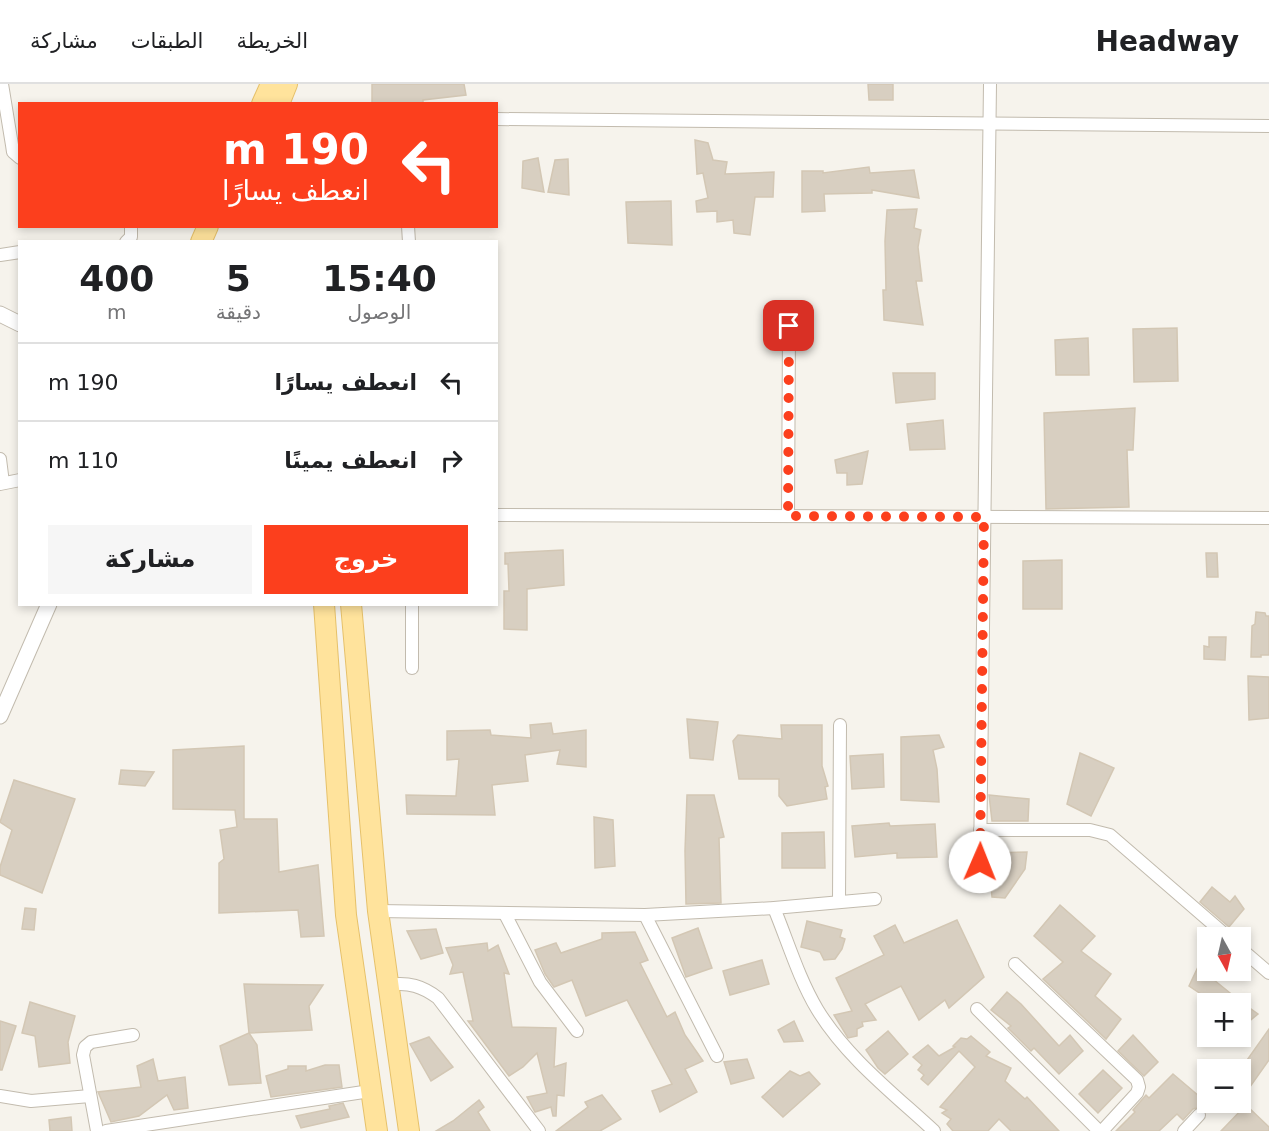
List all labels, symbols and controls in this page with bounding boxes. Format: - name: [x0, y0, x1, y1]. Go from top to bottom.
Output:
- text: Headway: [1095, 25, 1239, 58]
- text: مشاركة: [30, 29, 98, 53]
- text: الطبقات: [131, 29, 203, 53]
- text: الخريطة: [236, 29, 308, 53]
- text: 190 m: [223, 125, 369, 174]
- icon: left: [390, 126, 468, 204]
- text: انعطف يسارًا: [222, 175, 369, 206]
- text: 400: [79, 258, 154, 299]
- text: 5: [226, 258, 251, 299]
- text: 15:40: [322, 258, 437, 299]
- text: m: [107, 300, 127, 324]
- text: دقيقة: [216, 300, 261, 324]
- text: الوصول: [348, 300, 411, 324]
- pin: [763, 300, 814, 351]
- icon: arrive: [772, 309, 805, 342]
- icon: left: [435, 366, 468, 399]
- text: 190 m: [48, 370, 118, 395]
- text: انعطف يسارًا: [274, 370, 417, 395]
- icon: right: [435, 444, 468, 477]
- text: 110 m: [48, 448, 118, 473]
- text: انعطف يمينًا: [284, 448, 417, 473]
- button: مشاركة: [48, 525, 252, 594]
- button: خروج: [264, 525, 468, 594]
- position arrow: [948, 830, 1012, 894]
- north arrow: [1197, 927, 1251, 981]
- map controls: [1197, 927, 1251, 1113]
- button: +: [1197, 993, 1251, 1047]
- button: −: [1197, 1059, 1251, 1113]

